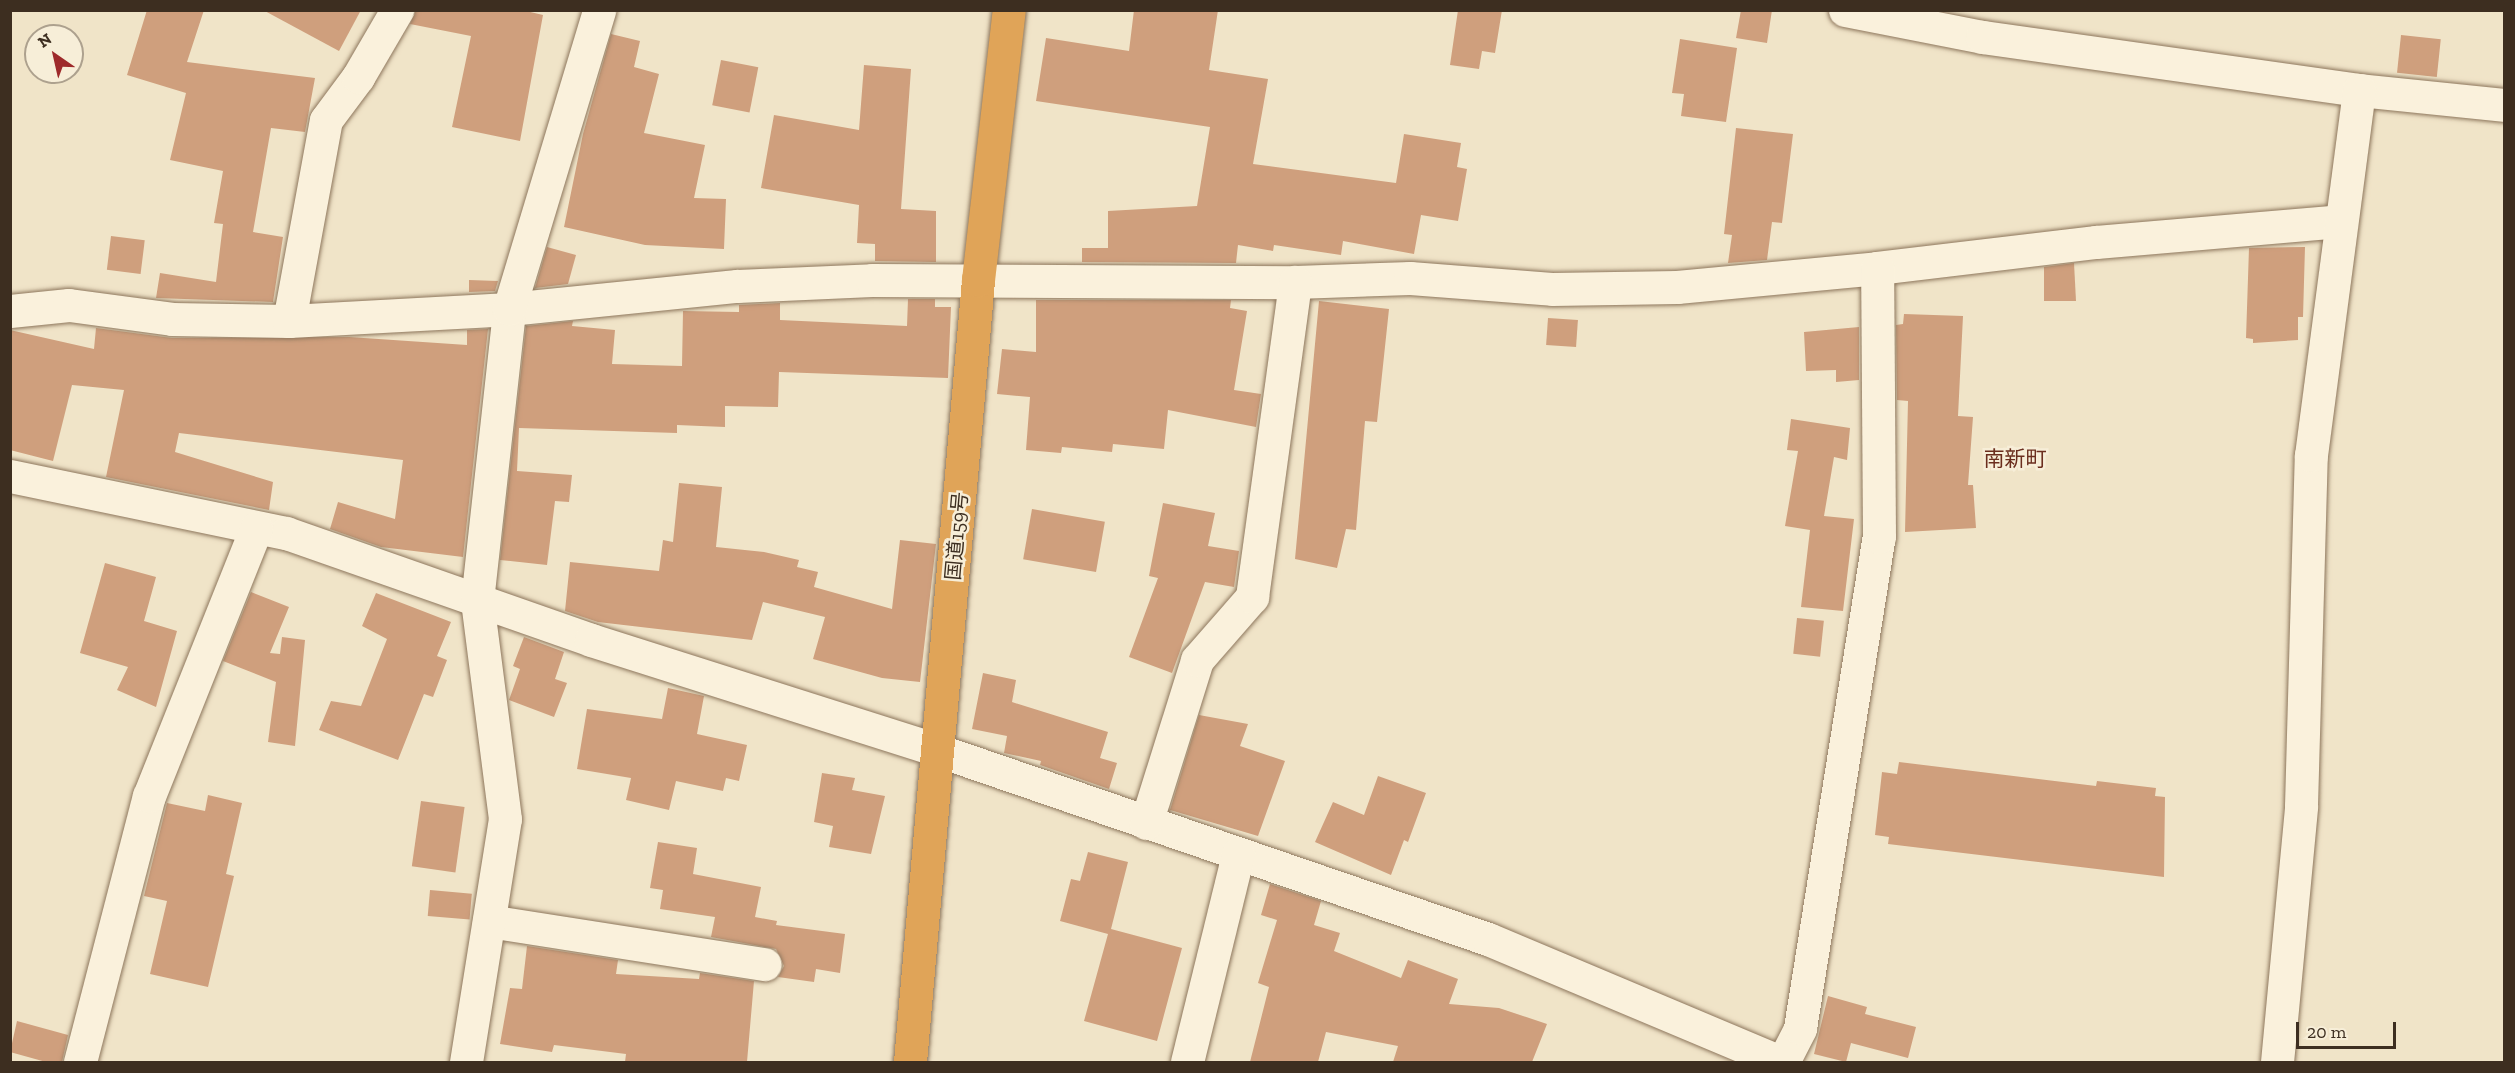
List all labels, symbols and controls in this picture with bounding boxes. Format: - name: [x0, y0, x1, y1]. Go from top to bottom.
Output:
- north arrow: [24, 24, 84, 84]
- text: N: [34, 29, 55, 52]
- district label: 南新町: [1984, 446, 2046, 472]
- street label: 国道159号: [941, 491, 973, 581]
- scale bar: [2299, 1010, 2400, 1048]
- text: 20 m: [2307, 1021, 2346, 1043]

